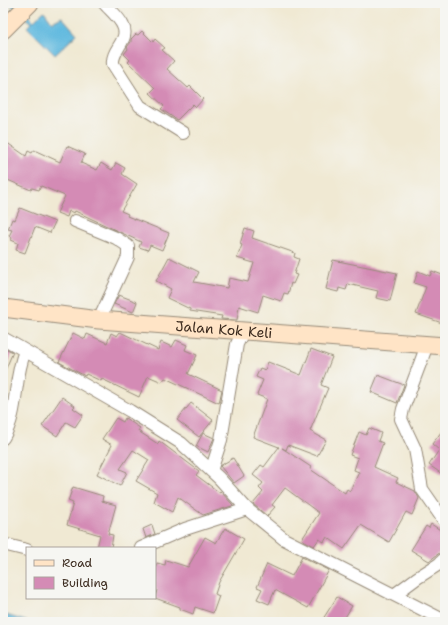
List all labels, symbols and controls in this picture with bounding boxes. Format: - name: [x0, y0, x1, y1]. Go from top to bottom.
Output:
- street label: Jalan Kok Keli: [175, 317, 273, 342]
- legend: [26, 547, 156, 599]
- text: Road: [62, 555, 93, 571]
- text: Building: [62, 575, 108, 591]

